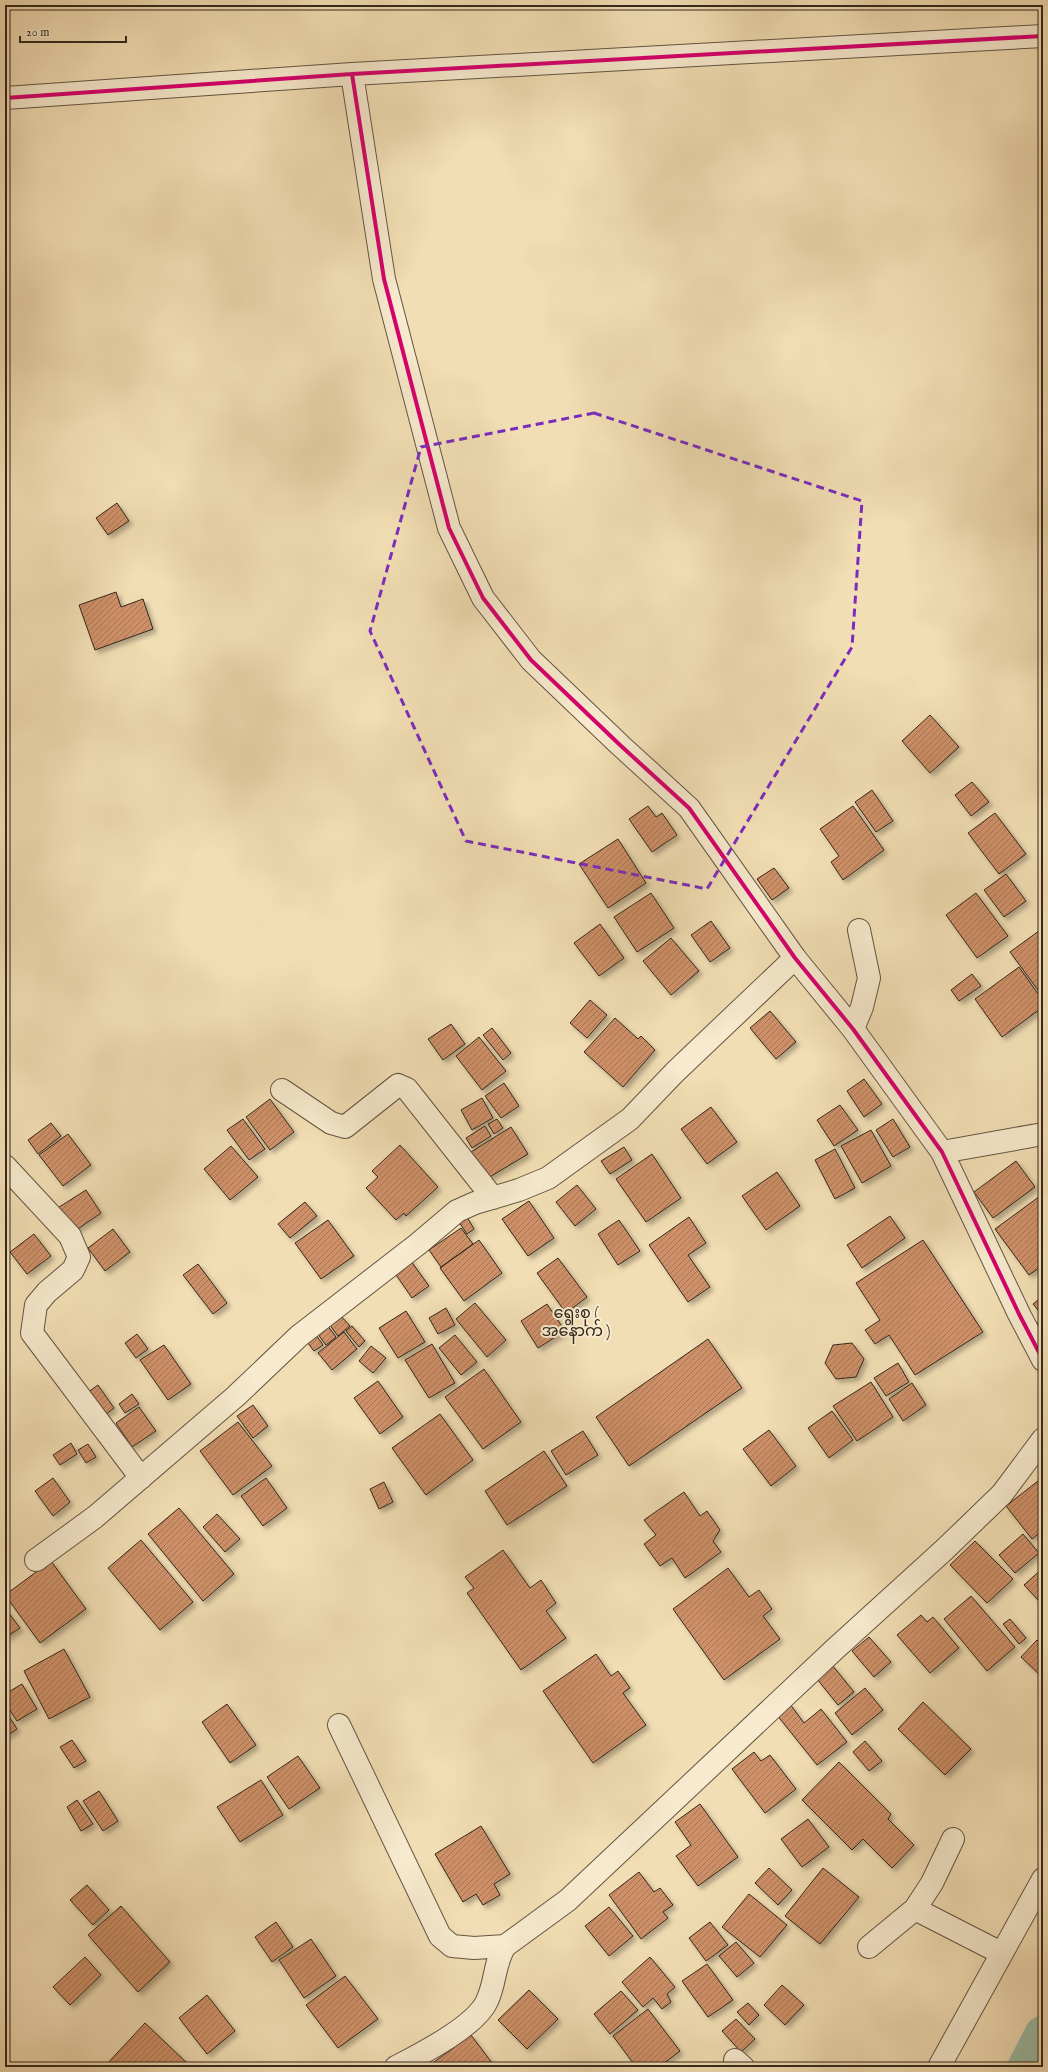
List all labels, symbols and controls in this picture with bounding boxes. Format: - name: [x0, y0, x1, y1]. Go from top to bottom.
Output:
- scale bar: [20, 18, 126, 44]
- text: 20 m: [26, 25, 49, 40]
- district label: ရွေးစု ( အနောက် ): [542, 1304, 610, 1344]

